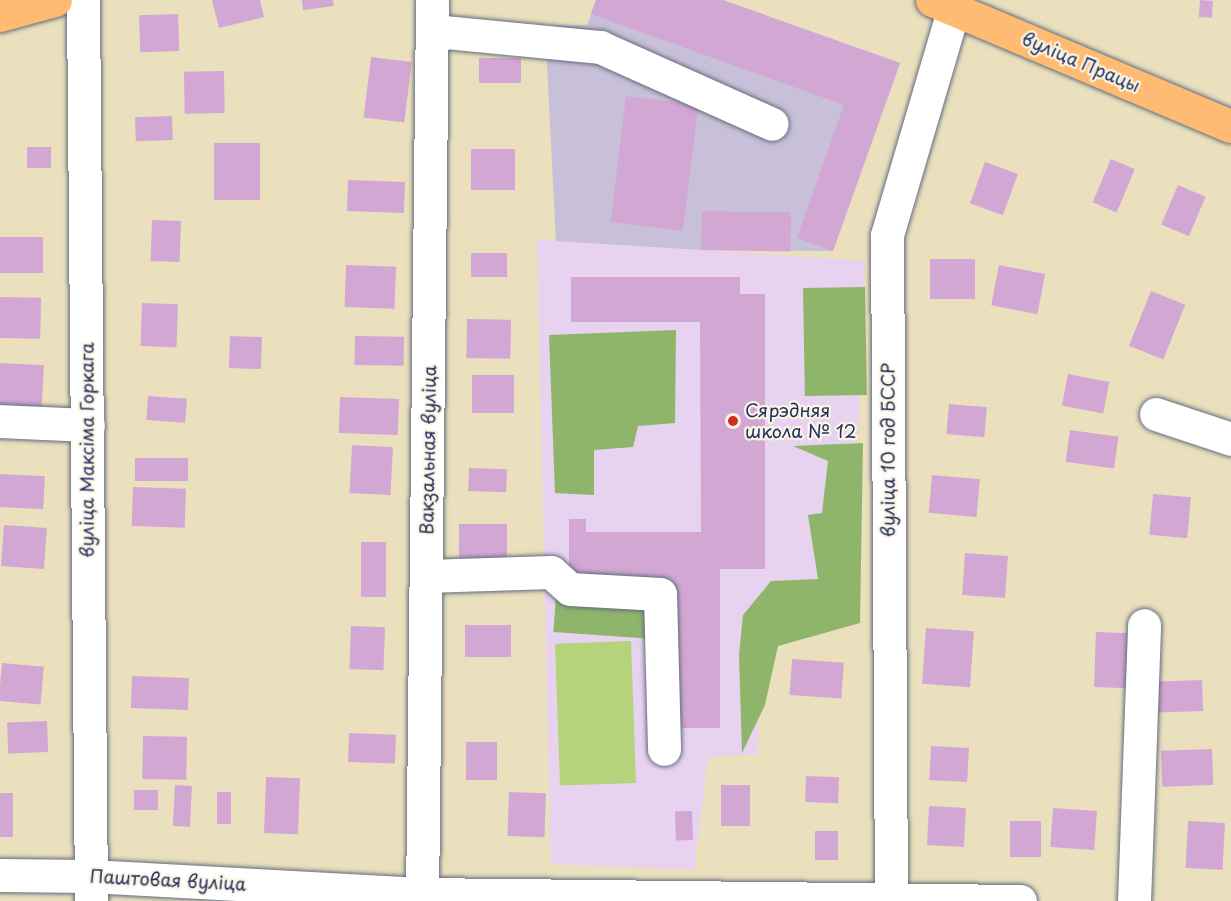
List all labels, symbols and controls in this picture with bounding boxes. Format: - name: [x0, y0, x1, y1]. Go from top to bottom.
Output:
- street label: вуліца Працы: [1019, 27, 1143, 97]
- street label: вуліца Максіма Горкага: [76, 342, 98, 558]
- street label: вуліца 10 год БССР: [877, 362, 899, 538]
- street label: Вакзальная вуліца: [416, 365, 440, 535]
- place label: Сярэдняя школа № 12: [745, 400, 857, 442]
- marker: Сярэдняя школа № 12: [726, 414, 740, 428]
- street label: Паштовая вуліца: [89, 865, 247, 895]

